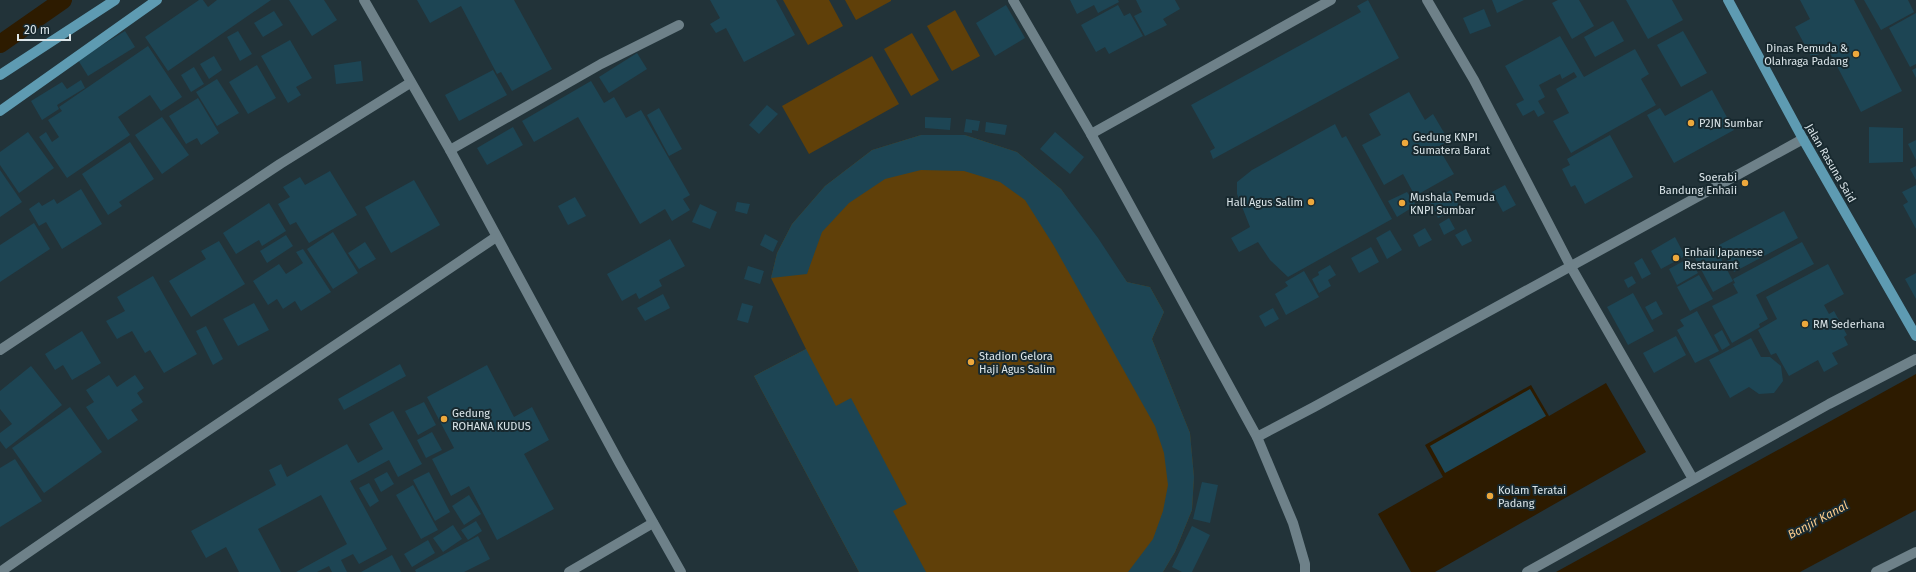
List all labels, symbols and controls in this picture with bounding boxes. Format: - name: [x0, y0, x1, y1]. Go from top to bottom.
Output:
- scale bar: [18, 16, 70, 42]
- text: 20 m: [24, 23, 50, 37]
- place label: Dinas Pemuda & Olahraga Padang: [1764, 42, 1848, 68]
- marker: Dinas Pemuda & Olahraga Padang: [1851, 49, 1861, 59]
- place label: P2JN Sumbar: [1699, 117, 1763, 130]
- marker: P2JN Sumbar: [1686, 118, 1696, 128]
- street label: Jalan Rasuna Said: [1803, 122, 1858, 205]
- place label: Gedung KNPI Sumatera Barat: [1413, 131, 1490, 157]
- marker: Gedung KNPI Sumatera Barat: [1400, 138, 1410, 148]
- place label: Soerabi Bandung Enhaii: [1659, 171, 1737, 197]
- marker: Soerabi Bandung Enhaii: [1740, 178, 1750, 188]
- place label: Mushala Pemuda KNPI Sumbar: [1410, 191, 1495, 217]
- place label: Hall Agus Salim: [1226, 196, 1303, 209]
- marker: Hall Agus Salim: [1306, 197, 1316, 207]
- marker: Mushala Pemuda KNPI Sumbar: [1397, 198, 1407, 208]
- place label: Enhaii Japanese Restaurant: [1684, 246, 1763, 272]
- marker: Enhaii Japanese Restaurant: [1671, 253, 1681, 263]
- place label: RM Sederhana: [1813, 318, 1885, 331]
- marker: RM Sederhana: [1800, 319, 1810, 329]
- place label: Stadion Gelora Haji Agus Salim: [979, 350, 1055, 376]
- marker: Stadion Gelora Haji Agus Salim: [966, 357, 976, 367]
- place label: Gedung ROHANA KUDUS: [452, 407, 531, 433]
- marker: Gedung ROHANA KUDUS: [439, 414, 449, 424]
- place label: Kolam Teratai Padang: [1498, 484, 1566, 510]
- marker: Kolam Teratai Padang: [1485, 491, 1495, 501]
- water label: Banjir Kanal: [1785, 498, 1851, 542]

